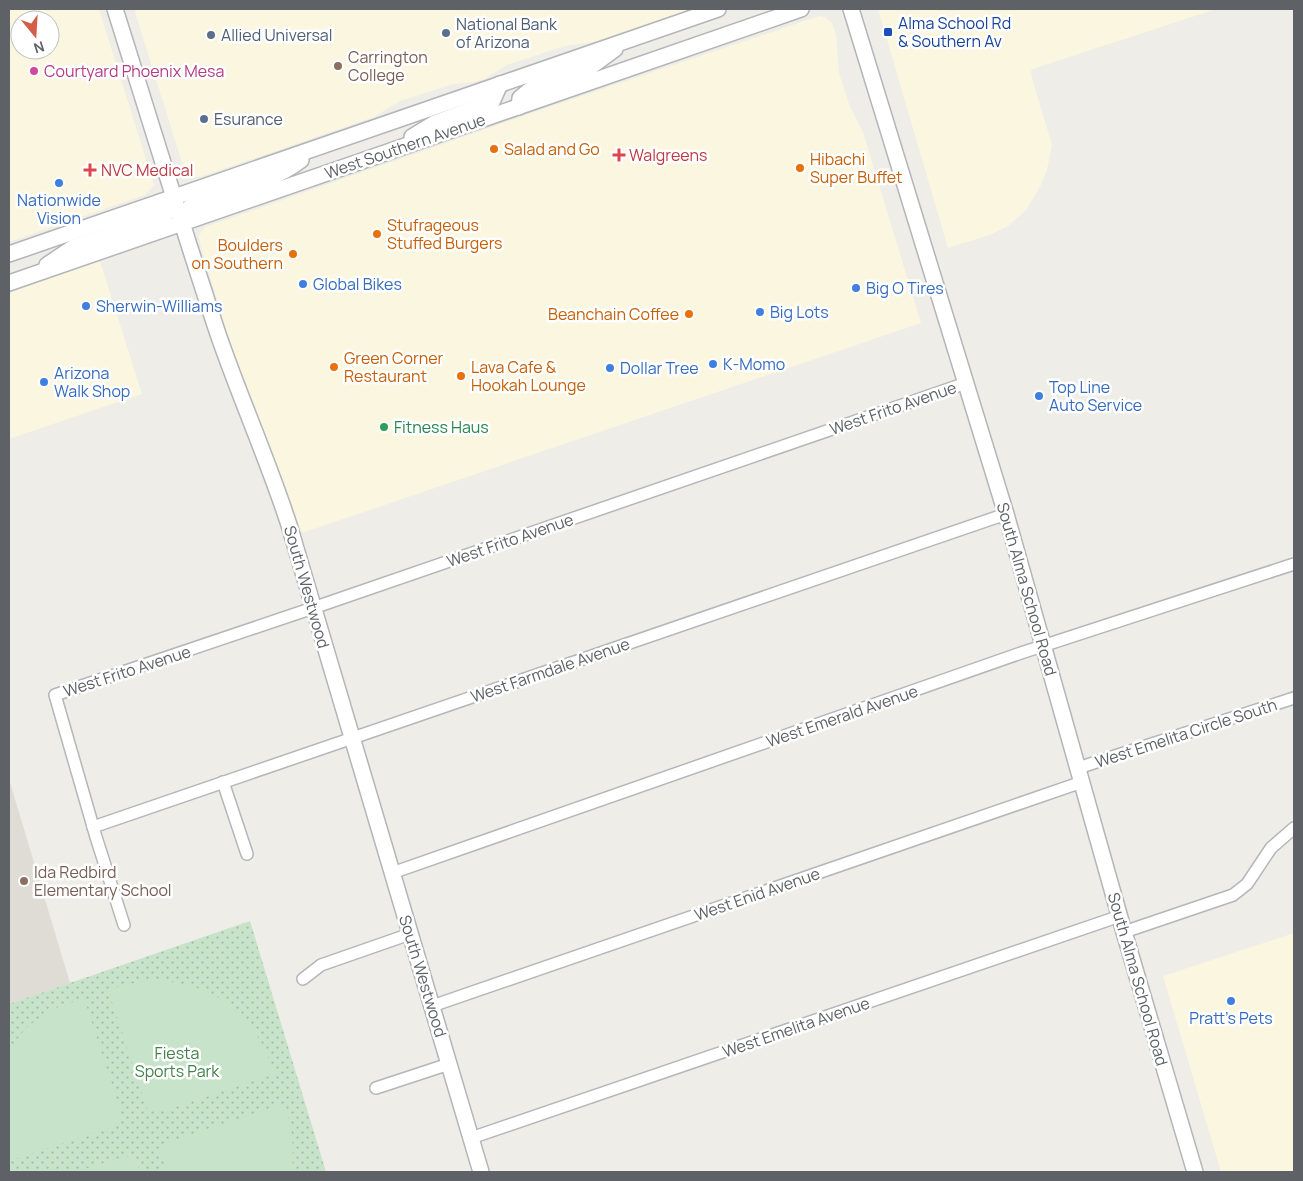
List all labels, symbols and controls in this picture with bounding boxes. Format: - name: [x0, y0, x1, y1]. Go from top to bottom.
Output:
- north arrow: [10, 10, 60, 60]
- place label: Alma School Rd & Southern Av: [898, 12, 1011, 52]
- place label: National Bank of Arizona: [456, 13, 558, 53]
- place label: Allied Universal: [221, 24, 332, 46]
- marker: Alma School Rd & Southern Av: [882, 26, 894, 38]
- marker: National Bank of Arizona: [440, 27, 452, 39]
- marker: Allied Universal: [205, 29, 217, 41]
- text: N: [31, 37, 47, 58]
- place label: Carrington College: [348, 46, 428, 86]
- place label: Courtyard Phoenix Mesa: [44, 60, 224, 82]
- marker: Carrington College: [332, 60, 344, 72]
- marker: Courtyard Phoenix Mesa: [28, 65, 40, 77]
- place label: Esurance: [214, 108, 283, 130]
- street label: West Southern Avenue: [322, 108, 488, 184]
- marker: Esurance: [198, 113, 210, 125]
- place label: Salad and Go: [504, 138, 600, 160]
- marker: Salad and Go: [488, 143, 500, 155]
- place label: Walgreens: [629, 144, 707, 166]
- place label: Hibachi Super Buffet: [810, 148, 903, 188]
- marker: Walgreens: [613, 149, 625, 161]
- place label: NVC Medical: [101, 159, 193, 181]
- marker: Hibachi Super Buffet: [794, 162, 806, 174]
- marker: NVC Medical: [83, 163, 97, 177]
- marker: Nationwide Vision: [53, 177, 65, 189]
- place label: Nationwide Vision: [17, 189, 101, 229]
- place label: Stufrageous Stuffed Burgers: [387, 214, 503, 254]
- marker: Stufrageous Stuffed Burgers: [371, 228, 383, 240]
- place label: Boulders on Southern: [191, 234, 283, 274]
- marker: Boulders on Southern: [287, 248, 299, 260]
- place label: Global Bikes: [313, 273, 402, 295]
- place label: Big O Tires: [866, 277, 944, 299]
- marker: Global Bikes: [297, 278, 309, 290]
- marker: Big O Tires: [850, 282, 862, 294]
- place label: Sherwin-Williams: [96, 295, 222, 317]
- marker: Sherwin-Williams: [80, 300, 92, 312]
- place label: Big Lots: [770, 301, 829, 323]
- place label: Beanchain Coffee: [548, 303, 679, 325]
- marker: Big Lots: [754, 306, 766, 318]
- marker: Beanchain Coffee: [683, 308, 695, 320]
- place label: Green Corner Restaurant: [344, 347, 444, 387]
- place label: K-Momo: [723, 353, 785, 375]
- place label: Lava Cafe & Hookah Lounge: [471, 356, 586, 396]
- place label: Dollar Tree: [620, 357, 699, 379]
- marker: K-Momo: [707, 358, 719, 370]
- marker: Green Corner Restaurant: [328, 361, 340, 373]
- place label: Arizona Walk Shop: [54, 362, 130, 402]
- marker: Dollar Tree: [604, 362, 616, 374]
- marker: Lava Cafe & Hookah Lounge: [455, 370, 467, 382]
- marker: Arizona Walk Shop: [38, 376, 50, 388]
- street label: West Frito Avenue: [827, 376, 959, 440]
- place label: Top Line Auto Service: [1049, 376, 1142, 416]
- marker: Top Line Auto Service: [1033, 390, 1045, 402]
- place label: Fitness Haus: [394, 416, 489, 438]
- marker: Fitness Haus: [378, 421, 390, 433]
- street label: South Alma School Road: [992, 500, 1062, 678]
- street label: West Frito Avenue: [444, 508, 576, 572]
- street label: South Westwood: [279, 523, 335, 651]
- street label: West Farmdale Avenue: [468, 632, 632, 708]
- street label: West Frito Avenue: [61, 640, 193, 702]
- street label: West Emerald Avenue: [763, 680, 921, 752]
- street label: West Emelita Circle South: [1092, 693, 1280, 773]
- place label: Ida Redbird Elementary School: [34, 861, 172, 901]
- street label: West Enid Avenue: [691, 862, 823, 926]
- marker: Ida Redbird Elementary School: [18, 875, 30, 887]
- street label: South Alma School Road: [1103, 890, 1173, 1068]
- street label: South Westwood: [394, 912, 452, 1040]
- street label: West Emelita Avenue: [720, 992, 872, 1062]
- marker: Pratt’s Pets: [1225, 995, 1237, 1007]
- place label: Pratt’s Pets: [1189, 1007, 1273, 1029]
- park label: Fiesta Sports Park: [135, 1042, 220, 1082]

